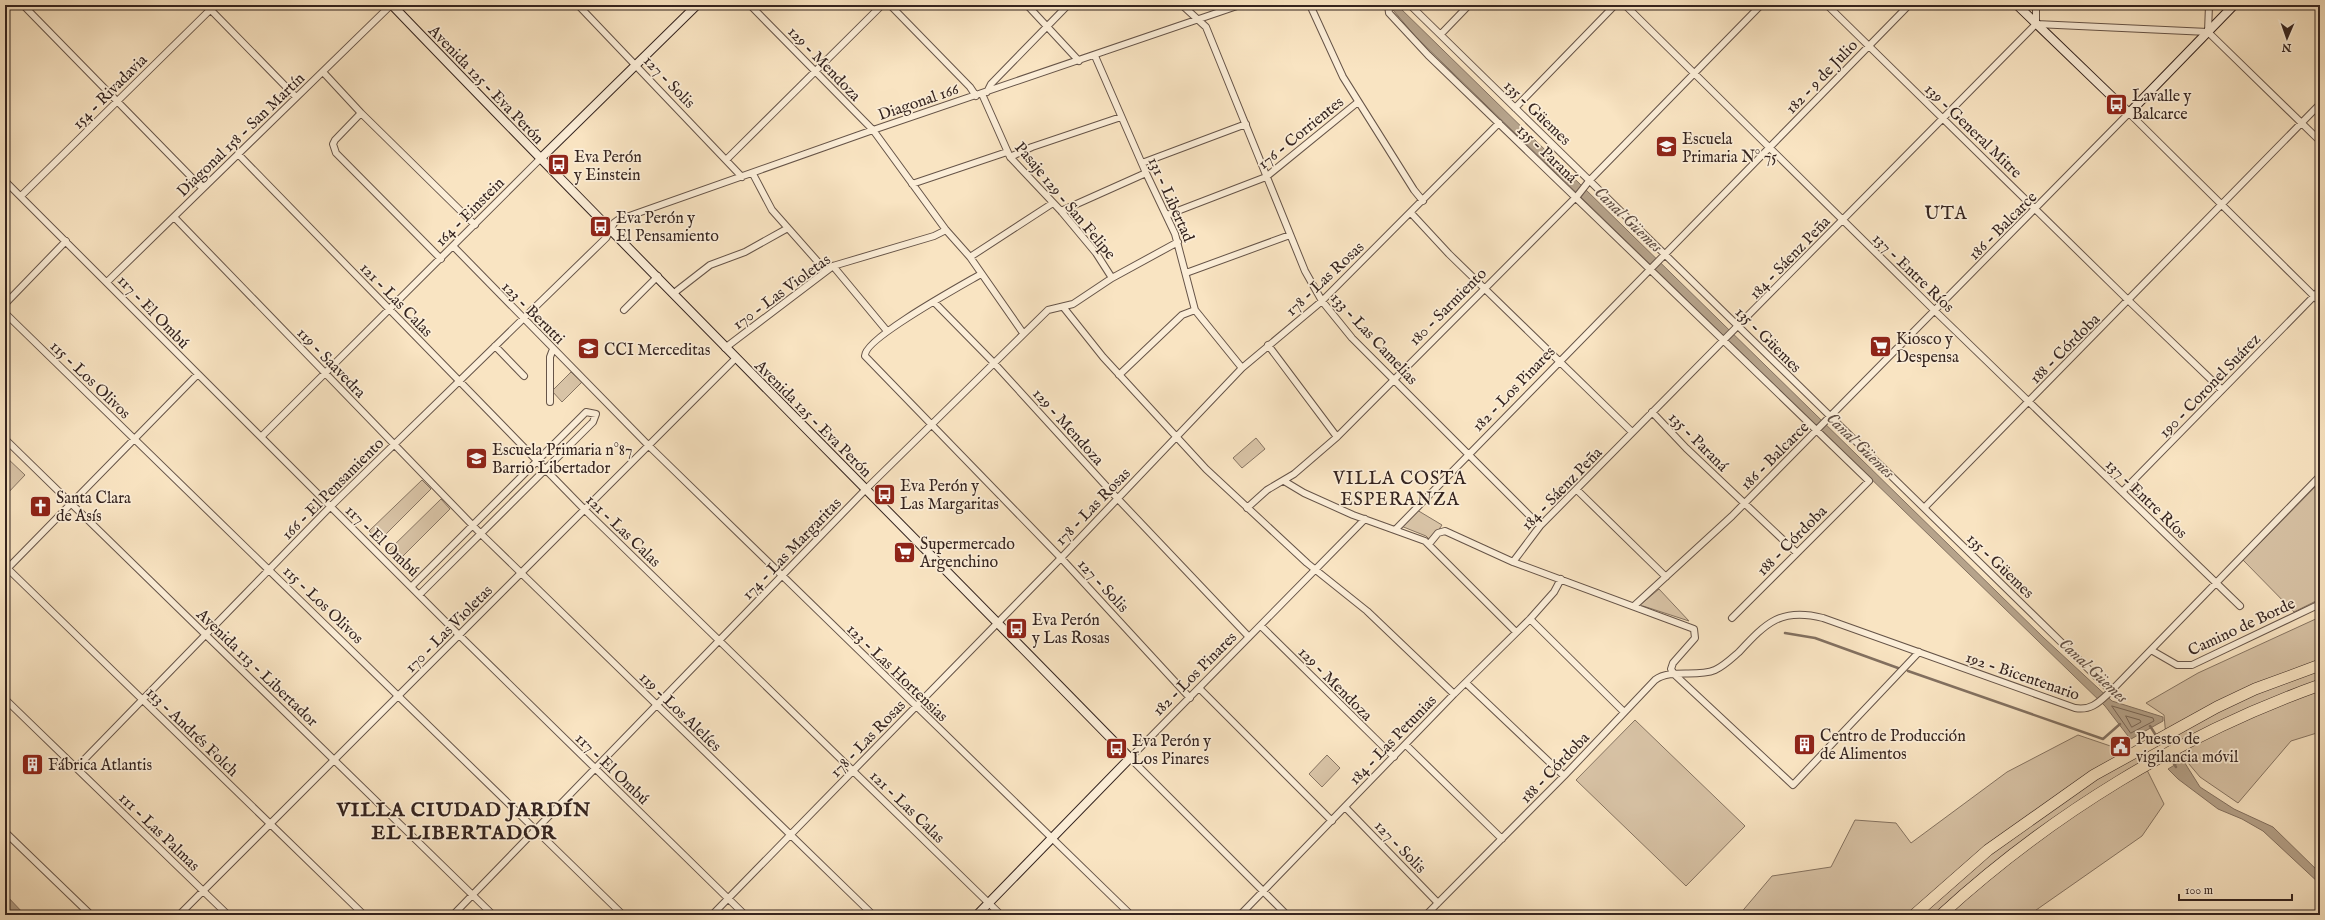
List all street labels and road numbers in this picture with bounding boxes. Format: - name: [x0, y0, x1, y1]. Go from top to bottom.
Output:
- street label: Avenida 125 - Eva Perón: [423, 21, 548, 149]
- street label: 129 - Mendoza: [783, 23, 865, 106]
- street label: 182 - 9 de Julio: [1782, 36, 1863, 119]
- street label: 154 - Rivadavia: [69, 51, 152, 134]
- street label: 127 - Solis: [638, 52, 699, 113]
- street label: Diagonal 158 - San Martín: [173, 69, 310, 202]
- street label: 135 - Güemes: [1499, 76, 1575, 151]
- street label: Diagonal 166: [876, 80, 962, 126]
- street label: 139 - General Mitre: [1920, 80, 2026, 183]
- street label: 176 - Corrientes: [1254, 93, 1349, 174]
- street label: 135 - Paraná: [1512, 121, 1581, 188]
- street label: Pasaje 129 - San Felipe: [1009, 138, 1119, 264]
- street label: 131 - Libertad: [1143, 154, 1198, 246]
- street label: 164 - Einstein: [431, 173, 510, 251]
- street label: 186 - Balcarce: [1965, 188, 2042, 265]
- street label: 184 - Sáenz Peña: [1746, 212, 1835, 304]
- street label: 137 - Entre Ríos: [1867, 229, 1958, 318]
- street label: 178 - Las Rosas: [1282, 238, 1369, 321]
- street label: 170 - Las Violetas: [729, 250, 835, 335]
- street label: 121 - Las Calas: [355, 259, 437, 342]
- street label: 180 - Sarmiento: [1405, 264, 1492, 351]
- street label: 117 - El Ombú: [112, 271, 193, 354]
- street label: 123 - Berutti: [497, 278, 568, 349]
- street label: 133 - Las Camelias: [1326, 289, 1422, 390]
- street label: 135 - Güemes: [1730, 303, 1805, 378]
- street label: 188 - Córdoba: [2026, 310, 2105, 389]
- street label: 119 - Saavedra: [292, 324, 369, 403]
- street label: 190 - Coronel Suárez: [2155, 330, 2265, 443]
- street label: 115 - Los Olivos: [45, 337, 134, 424]
- street label: 182 - Los Pinares: [1469, 342, 1561, 436]
- street label: Avenida 125 - Eva Perón: [749, 356, 876, 483]
- street label: 129 - Mendoza: [1028, 385, 1107, 470]
- street label: 135 - Paraná: [1663, 408, 1732, 477]
- street label: 186 - Balcarce: [1737, 418, 1814, 495]
- street label: 166 - El Pensamiento: [278, 434, 389, 545]
- street label: 184 - Sáenz Peña: [1518, 443, 1607, 535]
- street label: 137 - Entre Ríos: [2100, 455, 2191, 544]
- street label: 178 - Las Rosas: [1051, 464, 1136, 550]
- street label: 121 - Las Calas: [581, 491, 665, 572]
- street label: 174 - Las Margaritas: [738, 494, 847, 605]
- street label: 117 - El Ombú: [340, 501, 423, 582]
- street label: 188 - Córdoba: [1753, 502, 1832, 581]
- street label: 135 - Güemes: [1962, 529, 2038, 604]
- street label: 127 - Solis: [1073, 555, 1133, 618]
- street label: 115 - Los Olivos: [278, 562, 367, 649]
- street label: 170 - Las Violetas: [401, 581, 498, 678]
- street label: Camino de Borde: [2185, 594, 2299, 661]
- street label: Avenida 113 - Libertador: [191, 604, 322, 732]
- street label: 123 - Las Hortensias: [842, 620, 952, 727]
- street label: 182 - Los Pinares: [1149, 628, 1242, 721]
- street label: 129 - Mendoza: [1293, 643, 1376, 726]
- street label: 192 - Bicentenario: [1963, 648, 2082, 706]
- street label: 119 - Los Alelíes: [634, 668, 725, 757]
- street label: 113 - Andrés Folch: [141, 683, 242, 782]
- street label: 184 - Las Petunias: [1345, 691, 1442, 790]
- street label: 178 - Las Rosas: [826, 696, 911, 782]
- street label: 188 - Córdoba: [1516, 728, 1594, 808]
- street label: 117 - El Ombú: [570, 729, 653, 810]
- street label: 121 - Las Calas: [865, 767, 949, 848]
- street label: 111 - Las Palmas: [114, 789, 204, 876]
- street label: 127 - Solis: [1369, 817, 1430, 878]

